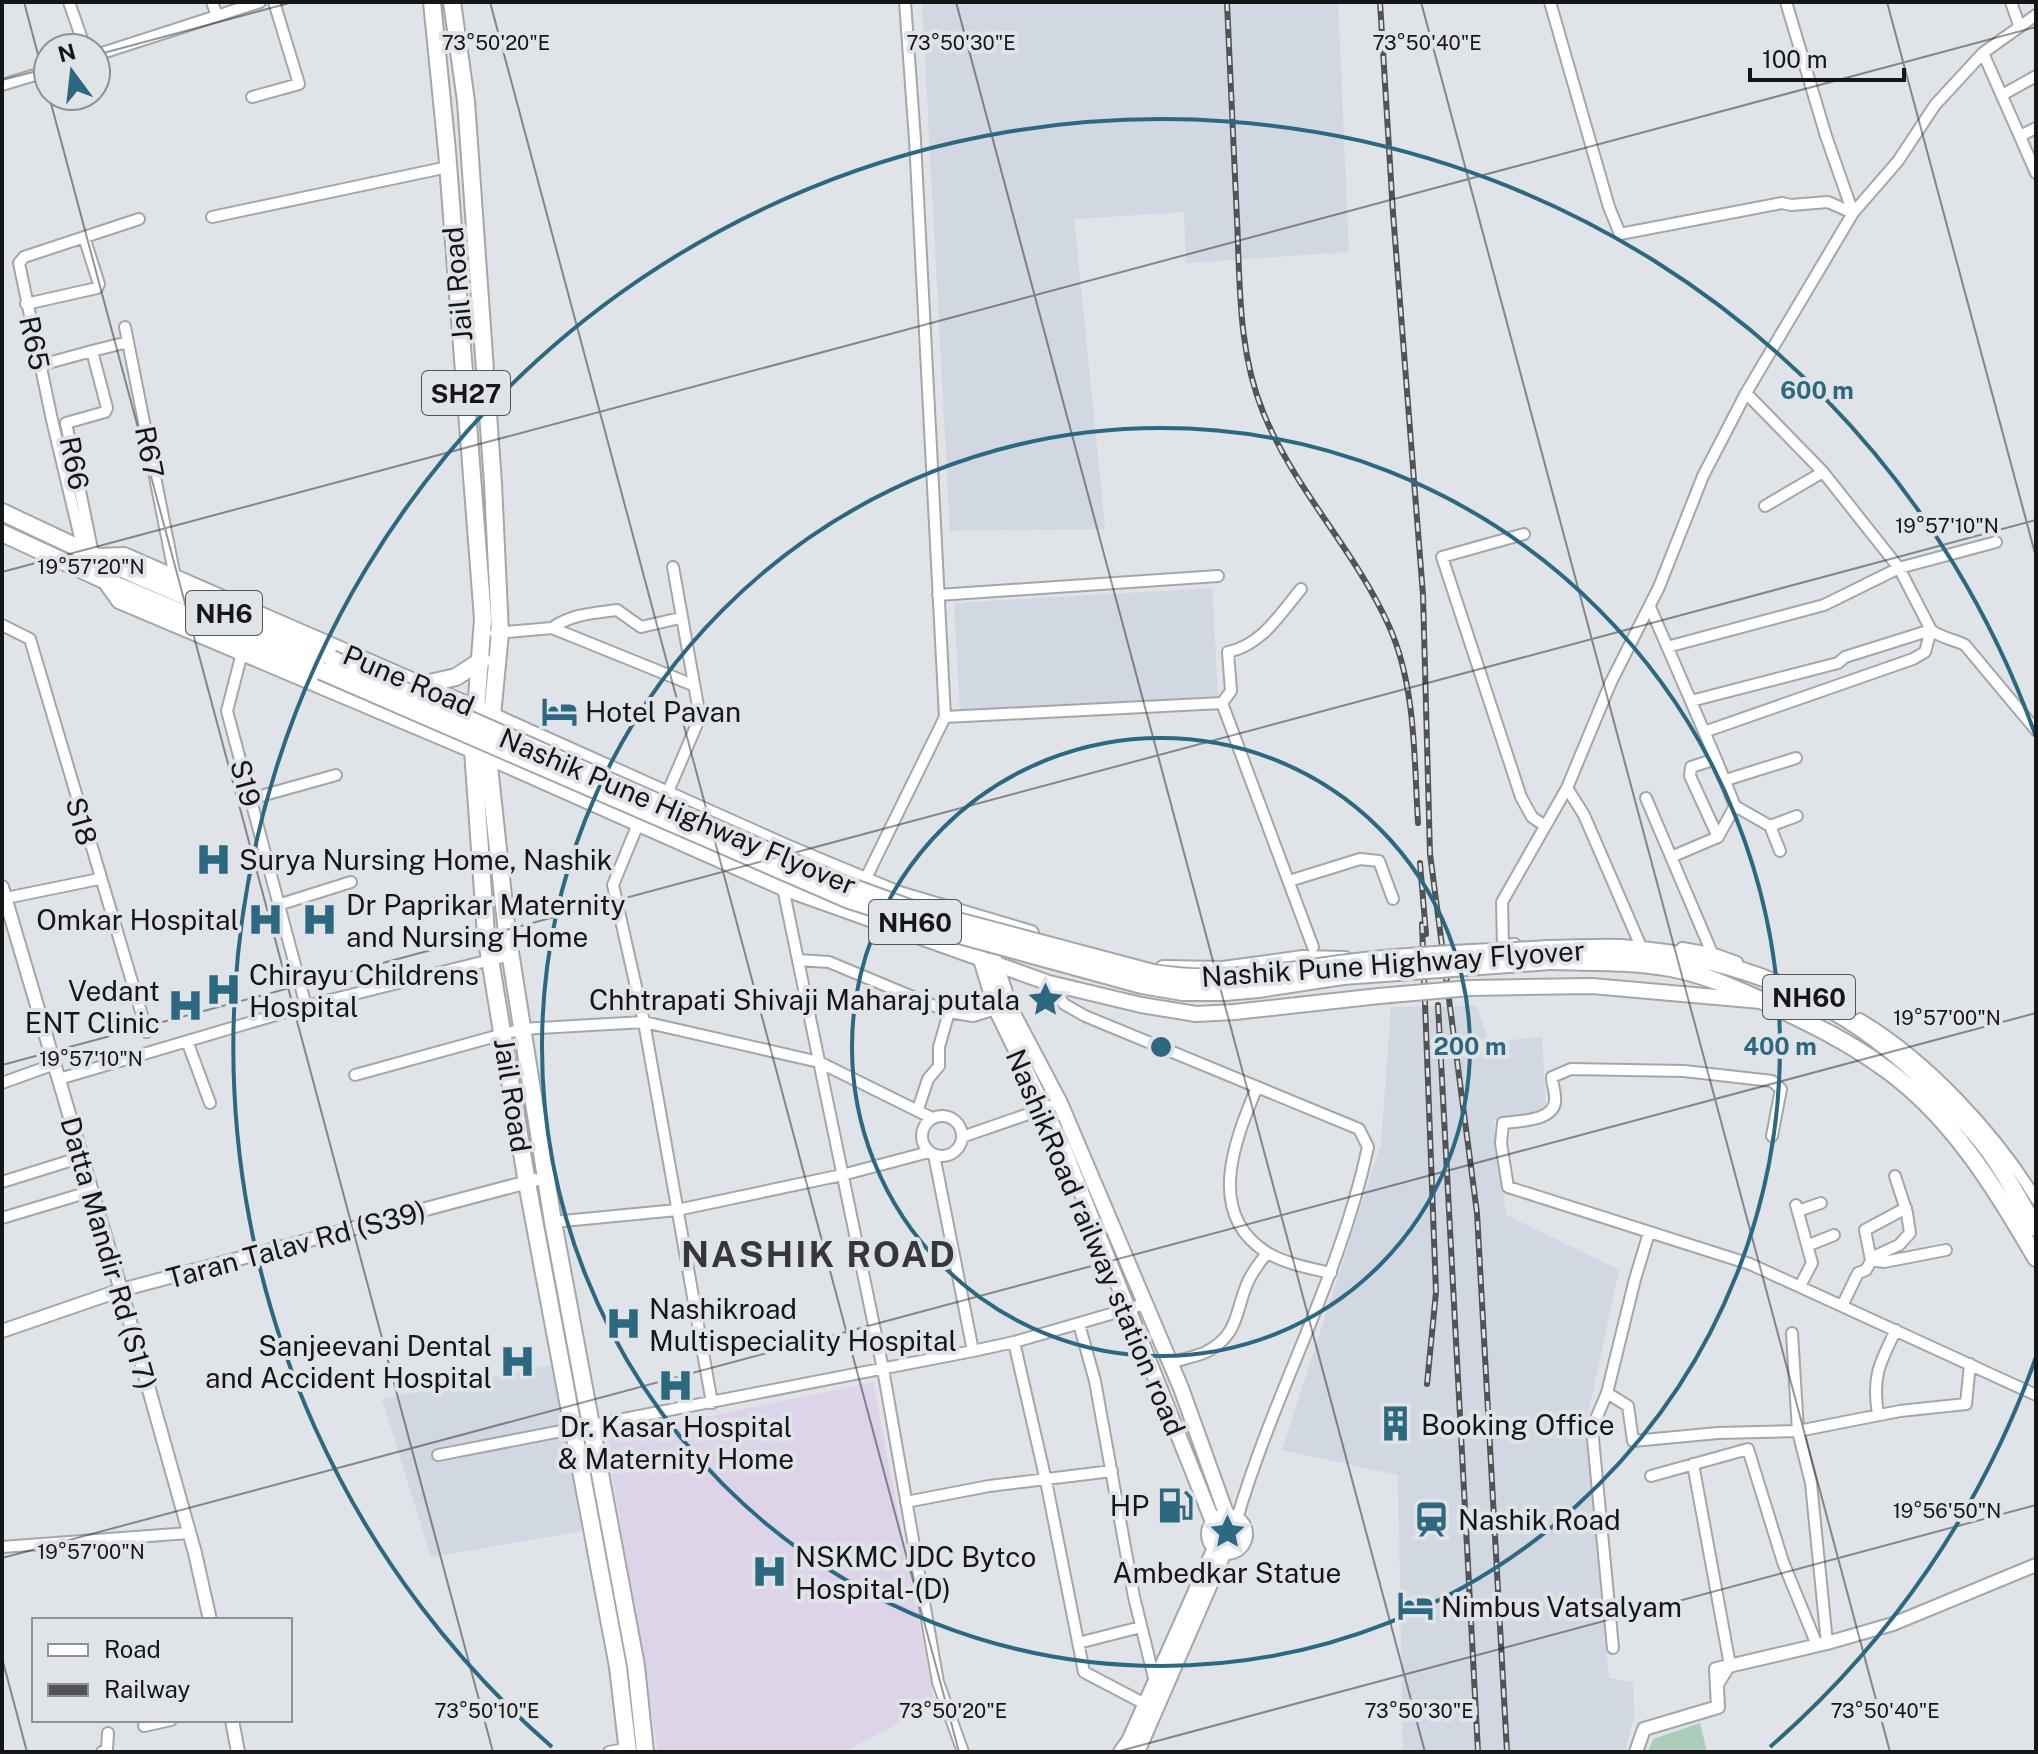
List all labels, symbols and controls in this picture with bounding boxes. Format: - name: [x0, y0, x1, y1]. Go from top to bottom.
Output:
- text: 73°50'20"E: [442, 31, 550, 55]
- text: 73°50'30"E: [906, 31, 1016, 55]
- text: 73°50'40"E: [1372, 31, 1482, 55]
- north arrow: [32, 32, 112, 112]
- scale bar: [1750, 32, 1904, 82]
- text: N: [55, 38, 79, 67]
- text: 100 m: [1762, 45, 1828, 73]
- street label: Jail Road: [436, 225, 478, 343]
- street label: R65: [13, 313, 57, 373]
- road number: SH27: [422, 371, 510, 415]
- text: 600 m: [1780, 376, 1854, 404]
- street label: R67: [129, 423, 171, 481]
- street label: R66: [54, 434, 96, 492]
- text: 19°57'10"N: [1895, 514, 1999, 538]
- text: 19°57'20"N: [37, 555, 145, 579]
- road number: NH6: [186, 591, 262, 635]
- street label: Pune Road: [339, 638, 479, 722]
- hotel icon: Hotel Pavan: [540, 692, 578, 730]
- place label: Hotel Pavan: [585, 695, 741, 728]
- street label: Nashik Pune Highway Flyover: [495, 721, 861, 901]
- street label: S19: [224, 756, 268, 810]
- street label: S18: [59, 793, 105, 849]
- hospital icon: Surya Nursing Home, Nashik: [194, 840, 232, 878]
- place label: Surya Nursing Home, Nashik: [239, 843, 613, 876]
- place label: Dr Paprikar Maternity and Nursing Home: [346, 888, 625, 953]
- hospital icon: Omkar Hospital: [246, 900, 284, 938]
- road number: NH60: [869, 900, 961, 944]
- hospital icon: Dr Paprikar Maternity and Nursing Home: [301, 901, 339, 939]
- place label: Omkar Hospital: [36, 903, 239, 936]
- street label: Nashik Pune Highway Flyover: [1200, 933, 1586, 993]
- place label: Chirayu Childrens Hospital: [249, 958, 479, 1023]
- hospital icon: Chirayu Childrens Hospital: [204, 971, 242, 1009]
- place label: Vedant ENT Clinic: [25, 974, 160, 1039]
- road number: NH60: [1763, 975, 1855, 1019]
- place icon: Chhtrapati Shivaji Maharaj putala: [1027, 980, 1065, 1018]
- place label: Chhtrapati Shivaji Maharaj putala: [589, 983, 1020, 1016]
- hospital icon: Vedant ENT Clinic: [167, 987, 205, 1025]
- text: 19°57'00"N: [1893, 1006, 2001, 1030]
- text: 200 m: [1433, 1032, 1507, 1060]
- text: 400 m: [1743, 1032, 1817, 1060]
- centre of rings: [1147, 1033, 1175, 1061]
- street label: Jail Road: [488, 1036, 538, 1154]
- street label: NashikRoad railway station road: [999, 1044, 1193, 1440]
- text: 19°57'10"N: [39, 1047, 143, 1071]
- street label: Datta Mandir Rd (S17): [54, 1113, 164, 1393]
- street label: Taran Talav Rd (S39): [163, 1194, 429, 1294]
- district label: NASHIK ROAD: [681, 1233, 957, 1275]
- place label: Nashikroad Multispeciality Hospital: [649, 1292, 957, 1357]
- hospital icon: Nashikroad Multispeciality Hospital: [604, 1305, 642, 1343]
- place label: Sanjeevani Dental and Accident Hospital: [205, 1329, 492, 1394]
- hospital icon: Sanjeevani Dental and Accident Hospital: [499, 1342, 537, 1380]
- hospital icon: Dr. Kasar Hospital & Maternity Home: [657, 1367, 695, 1405]
- building icon: Booking Office: [1376, 1405, 1414, 1443]
- place label: Booking Office: [1421, 1408, 1615, 1441]
- place label: Dr. Kasar Hospital & Maternity Home: [558, 1410, 794, 1475]
- fuel station icon: HP: [1156, 1486, 1194, 1524]
- place label: HP: [1110, 1489, 1149, 1522]
- text: 19°56'50"N: [1893, 1499, 2001, 1523]
- station icon: Nashik Road: [1413, 1500, 1451, 1538]
- place label: Nashik Road: [1458, 1503, 1621, 1536]
- place icon: Ambedkar Statue: [1208, 1513, 1246, 1551]
- text: 19°57'00"N: [37, 1540, 145, 1564]
- place label: NSKMC JDC Bytco Hospital-(D): [795, 1540, 1036, 1605]
- hospital icon: NSKMC JDC Bytco Hospital-(D): [750, 1553, 788, 1591]
- place label: Ambedkar Statue: [1113, 1556, 1341, 1589]
- hotel icon: Nimbus Vatsalyam: [1396, 1587, 1434, 1625]
- place label: Nimbus Vatsalyam: [1441, 1590, 1682, 1623]
- legend: [32, 1618, 292, 1722]
- text: Road: [104, 1635, 161, 1663]
- text: Railway: [104, 1675, 190, 1703]
- text: 73°50'10"E: [435, 1699, 539, 1723]
- text: 73°50'20"E: [899, 1699, 1007, 1723]
- text: 73°50'30"E: [1364, 1699, 1474, 1723]
- text: 73°50'40"E: [1830, 1699, 1940, 1723]

